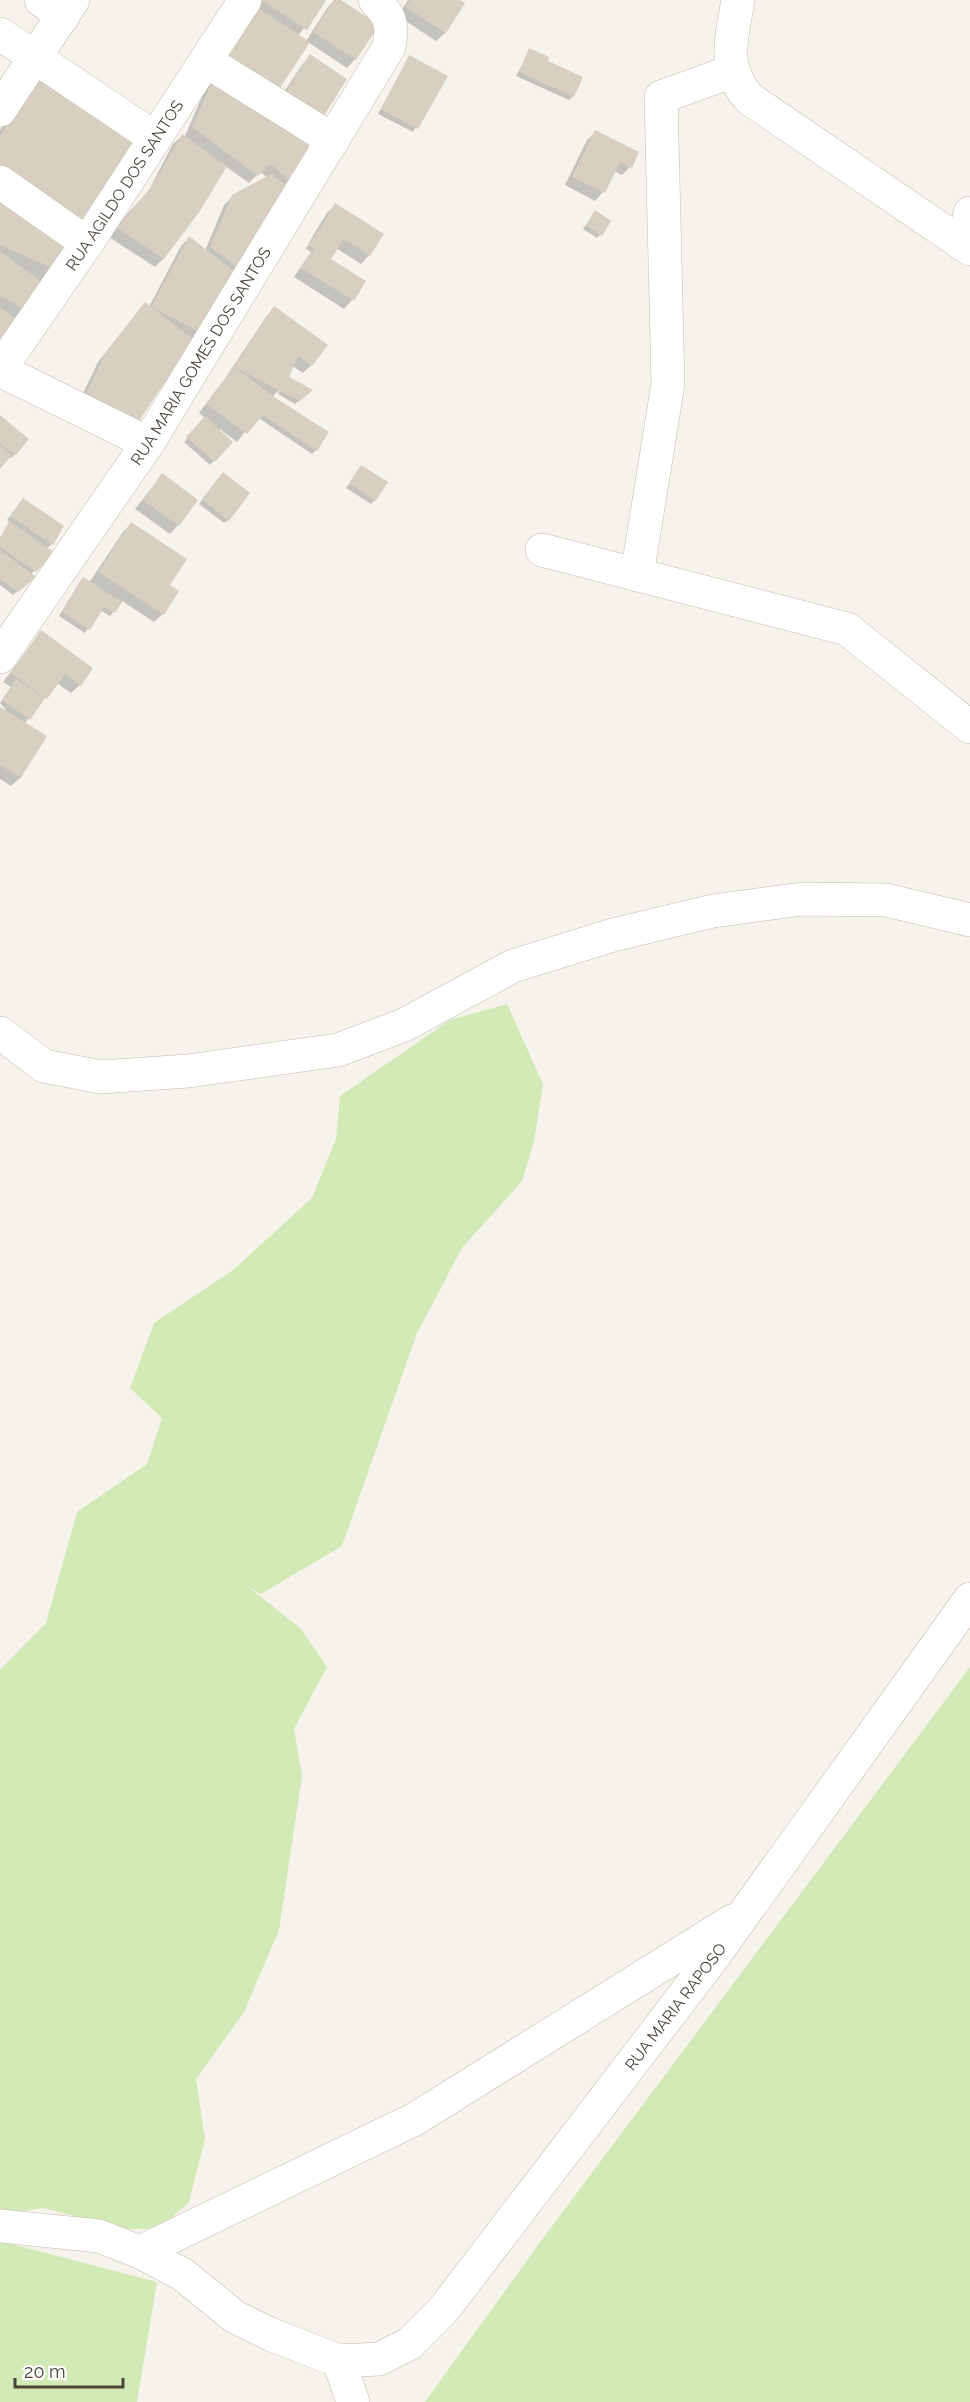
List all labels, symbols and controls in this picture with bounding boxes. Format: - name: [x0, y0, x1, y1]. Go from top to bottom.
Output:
- street label: RUA AGILDO DOS SANTOS: [62, 96, 187, 274]
- street label: RUA MARIA GOMES DOS SANTOS: [126, 243, 275, 468]
- street label: RUA MARIA RAPOSO: [621, 1939, 730, 2074]
- scale bar: [15, 2351, 123, 2389]
- text: 20 m: [24, 2361, 66, 2382]

